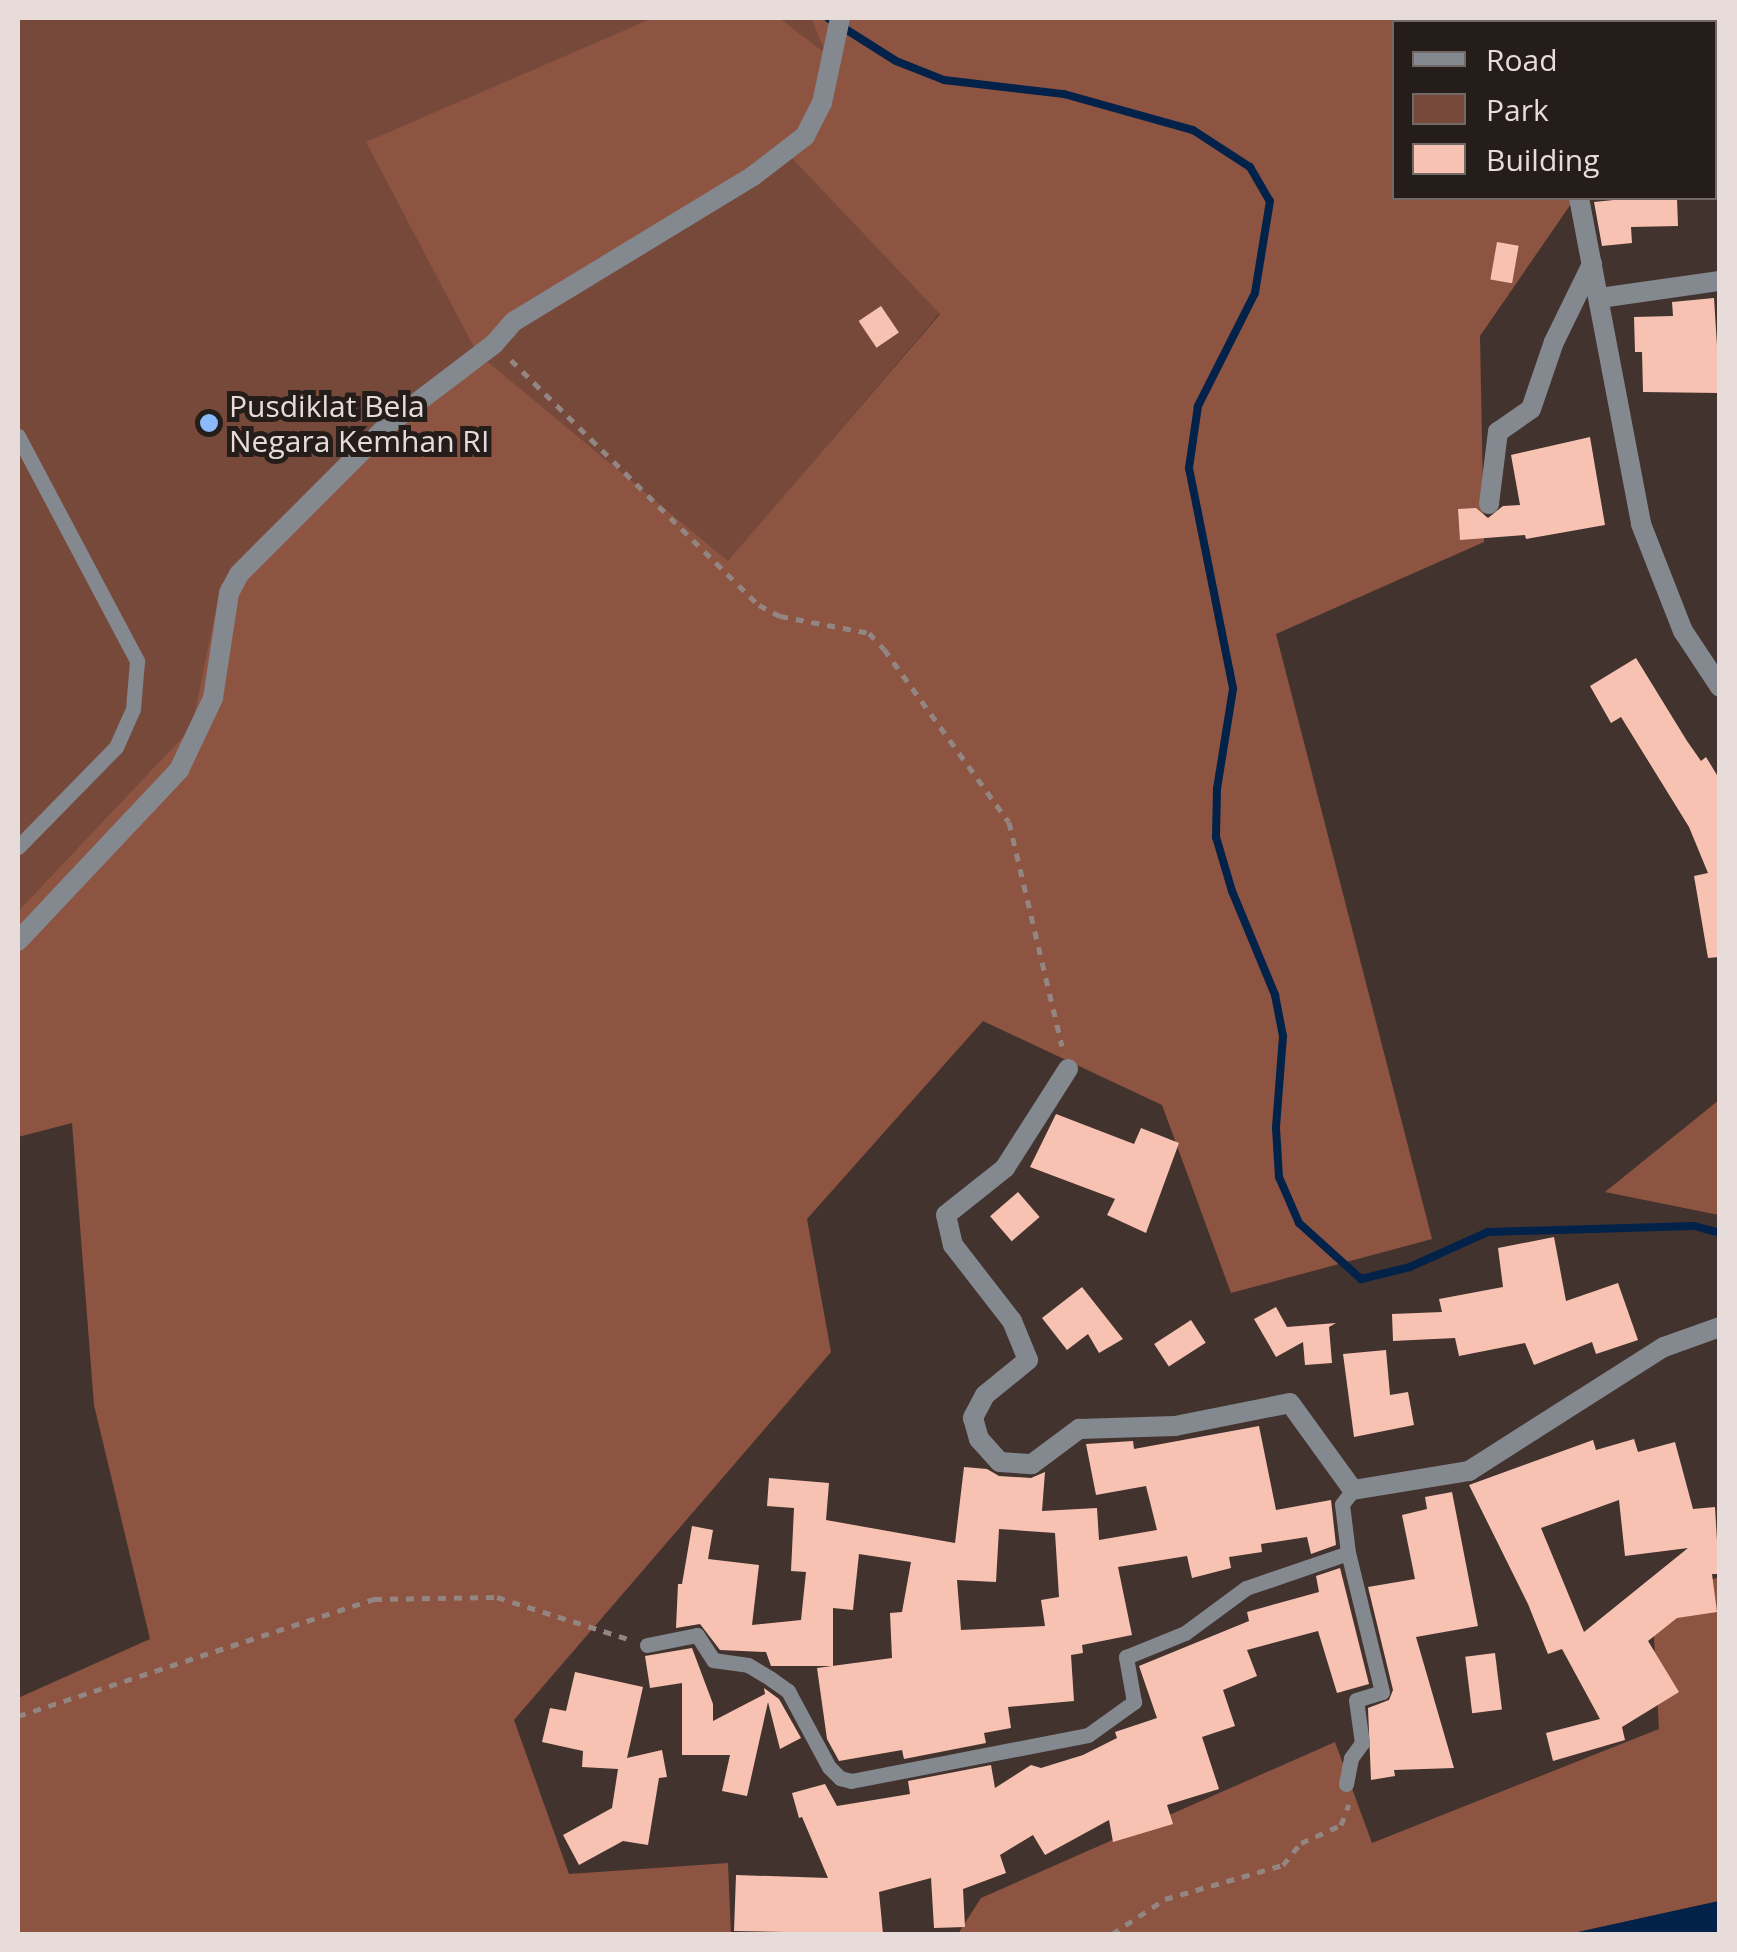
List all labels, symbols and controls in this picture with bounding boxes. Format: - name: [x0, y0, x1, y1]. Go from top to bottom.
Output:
- legend: [1392, 20, 1717, 200]
- text: Road: [1486, 39, 1558, 80]
- text: Park: [1486, 89, 1549, 130]
- text: Building: [1486, 139, 1600, 180]
- place label: Pusdiklat Bela Negara Kemhan RI: [229, 388, 489, 458]
- marker: Pusdiklat Bela Negara Kemhan RI: [198, 412, 220, 434]

